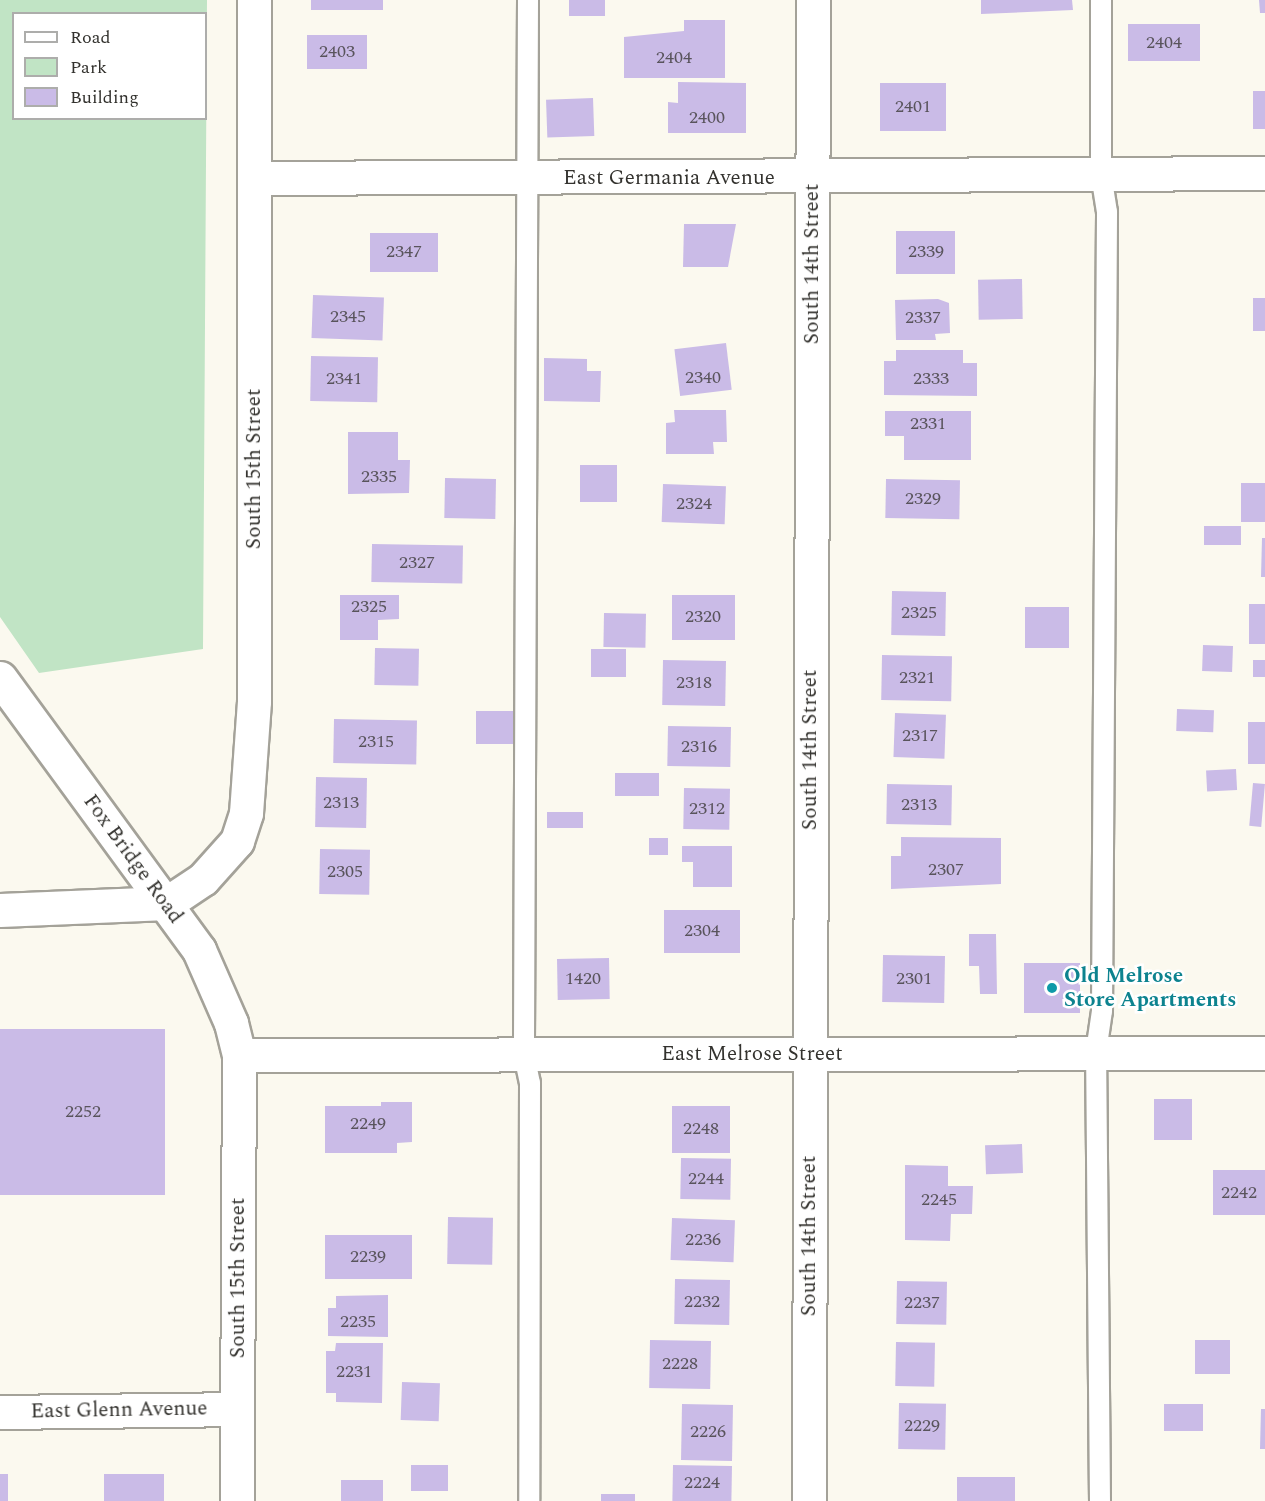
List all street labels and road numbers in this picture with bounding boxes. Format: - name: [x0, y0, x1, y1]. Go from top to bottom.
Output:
- street label: East Germania Avenue: [563, 165, 775, 191]
- street label: South 14th Street: [799, 184, 825, 344]
- street label: South 15th Street: [241, 389, 267, 549]
- street label: South 14th Street: [797, 670, 823, 830]
- street label: Fox Bridge Road: [78, 789, 188, 929]
- street label: East Melrose Street: [661, 1041, 843, 1067]
- street label: South 14th Street: [796, 1156, 822, 1316]
- street label: South 15th Street: [225, 1198, 251, 1358]
- street label: East Glenn Avenue: [30, 1396, 208, 1424]

